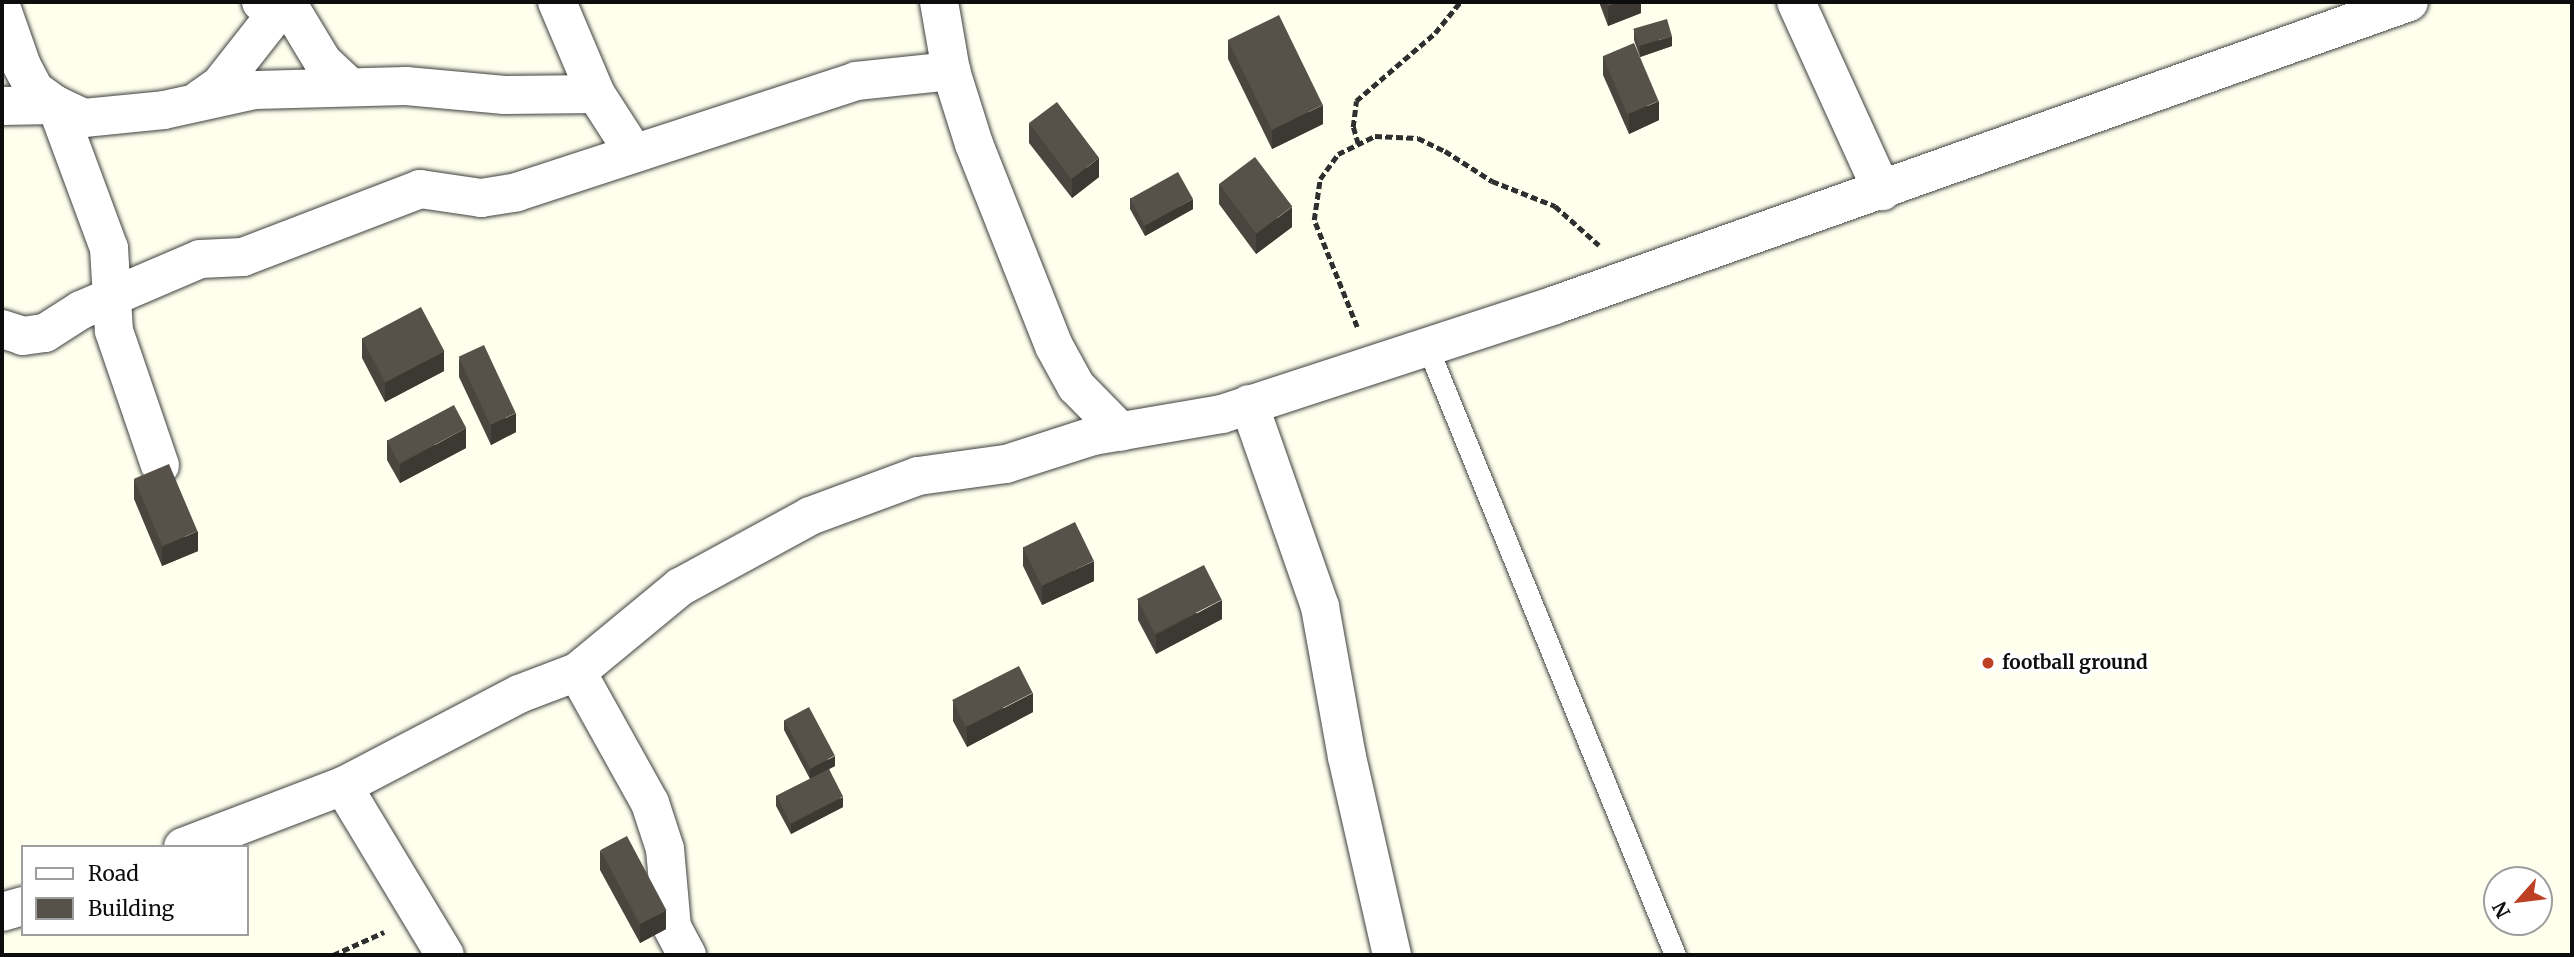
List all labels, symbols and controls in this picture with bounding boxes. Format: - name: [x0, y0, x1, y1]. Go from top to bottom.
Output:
- place label: football ground: [2002, 652, 2148, 674]
- marker: football ground: [1980, 655, 1996, 671]
- legend: [21, 845, 248, 936]
- text: Road: [88, 860, 139, 887]
- north arrow: [2483, 866, 2553, 936]
- text: Building: [88, 895, 174, 922]
- text: N: [2487, 898, 2515, 922]

